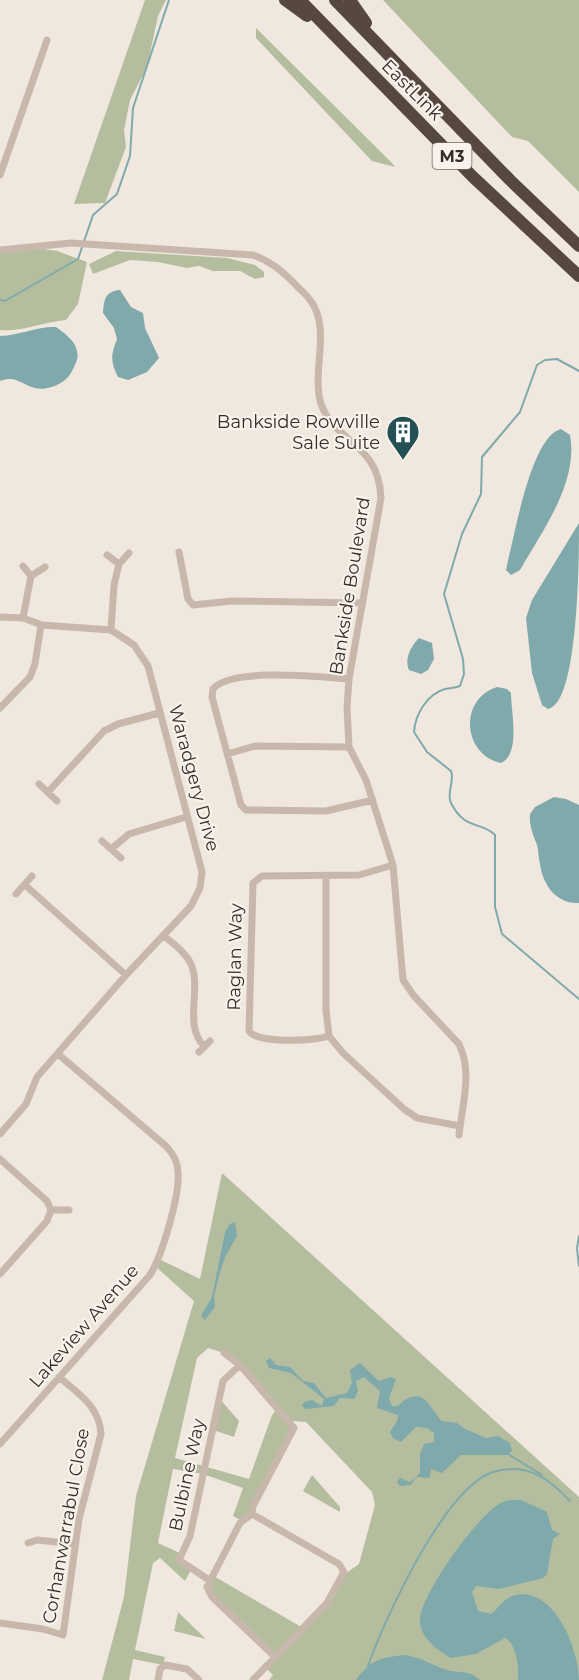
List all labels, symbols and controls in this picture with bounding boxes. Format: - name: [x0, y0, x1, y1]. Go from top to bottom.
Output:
- street label: EastLink: [377, 55, 447, 125]
- road number: M3: [432, 143, 472, 169]
- place label: Bankside Rowville Sale Suite: [217, 411, 380, 454]
- building icon: Bankside Rowville Sale Suite: [385, 414, 421, 461]
- street label: Bankside Boulevard: [325, 495, 375, 677]
- street label: Waradgery Drive: [164, 702, 224, 854]
- street label: Raglan Way: [223, 903, 247, 1011]
- street label: Lakeview Avenue: [25, 1260, 144, 1392]
- street label: Bulbine Way: [164, 1417, 210, 1533]
- street label: Corhanwarrabul Close: [38, 1426, 94, 1625]

